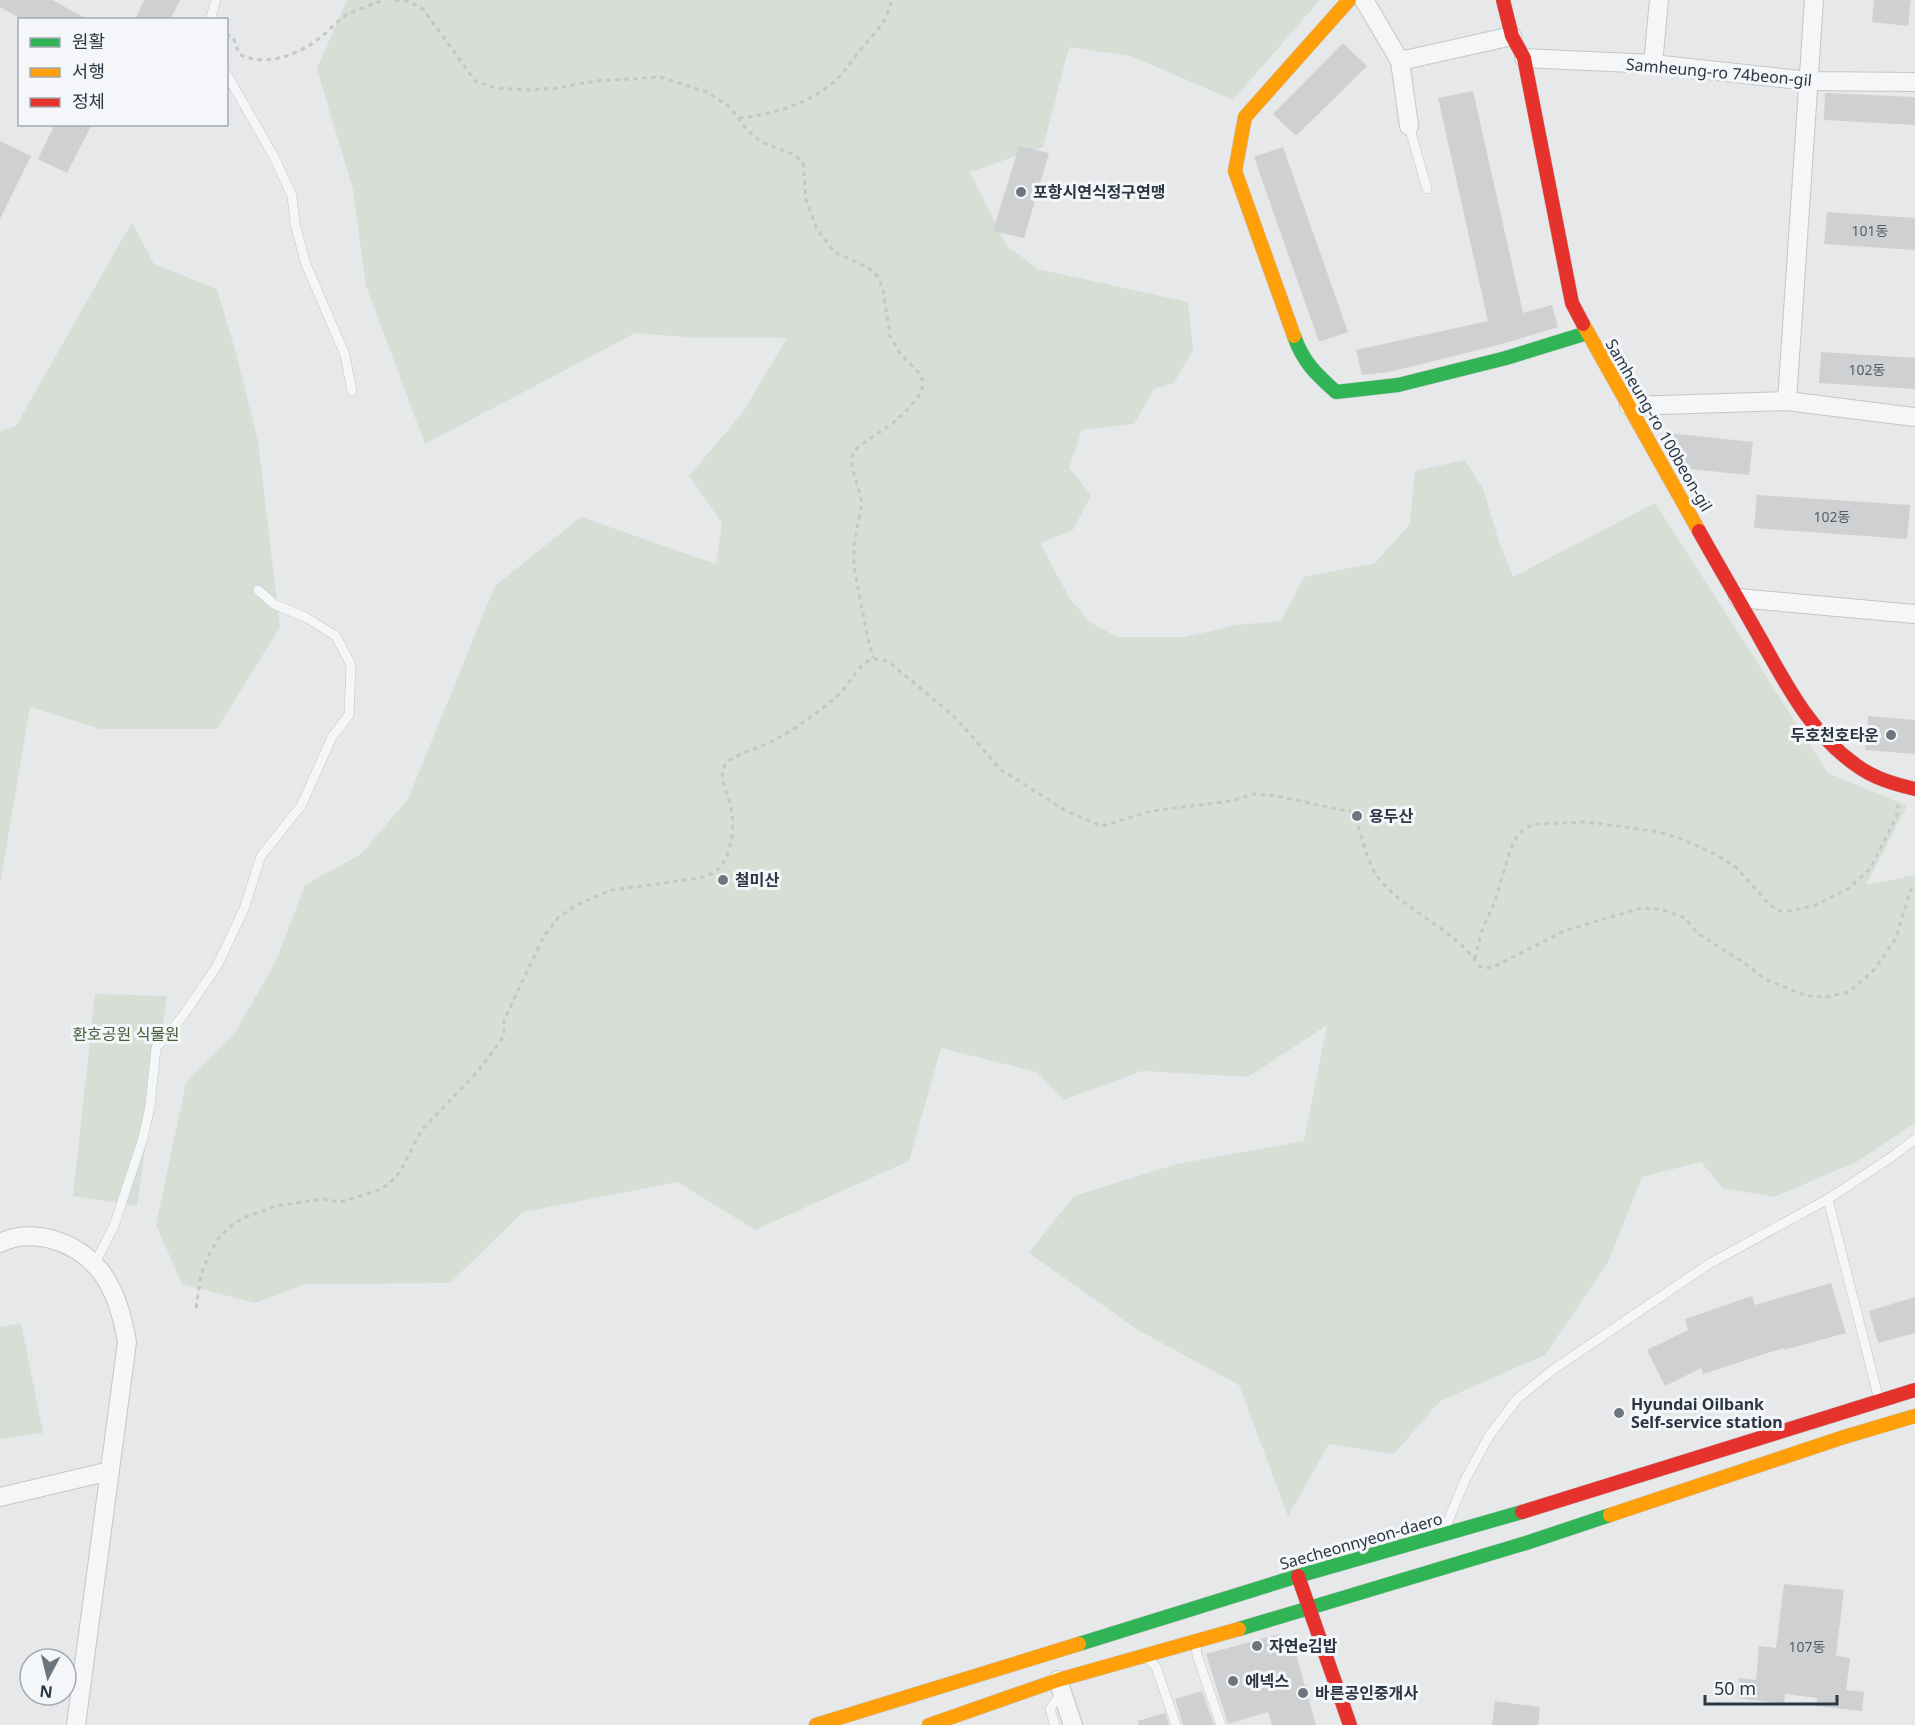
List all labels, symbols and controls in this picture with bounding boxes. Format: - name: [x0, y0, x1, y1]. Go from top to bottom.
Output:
- legend: [18, 18, 228, 126]
- text: 원활: [72, 29, 105, 53]
- street label: Samheung-ro 74beon-gil: [1625, 53, 1813, 91]
- text: 서행: [72, 59, 105, 83]
- text: 정체: [72, 89, 105, 113]
- place label: 포항시연식정구연맹: [1033, 181, 1165, 203]
- marker: 포항시연식정구연맹: [1014, 185, 1028, 199]
- house number: 101동: [1852, 221, 1889, 240]
- street label: Samheung-ro 100beon-gil: [1601, 335, 1717, 515]
- house number: 102동: [1849, 360, 1886, 379]
- house number: 102동: [1814, 507, 1851, 526]
- place label: 두호천호타운: [1791, 724, 1879, 746]
- marker: 두호천호타운: [1884, 728, 1898, 742]
- place label: 용두산: [1369, 805, 1413, 827]
- marker: 용두산: [1350, 809, 1364, 823]
- place label: 철미산: [735, 869, 779, 891]
- marker: 철미산: [716, 873, 730, 887]
- park label: 환호공원 식물원: [72, 1023, 180, 1045]
- place label: Hyundai Oilbank Self-service station: [1631, 1393, 1783, 1433]
- marker: Hyundai Oilbank Self-service station: [1612, 1406, 1626, 1420]
- street label: Saecheonnyeon-daero: [1277, 1507, 1445, 1575]
- place label: 자연e김밥: [1269, 1635, 1338, 1657]
- house number: 107동: [1789, 1637, 1826, 1656]
- marker: 자연e김밥: [1250, 1639, 1264, 1653]
- north arrow: [18, 1647, 78, 1707]
- scale bar: [1705, 1668, 1837, 1706]
- place label: 에넥스: [1245, 1670, 1289, 1692]
- marker: 에넥스: [1226, 1674, 1240, 1688]
- text: 50 m: [1714, 1676, 1756, 1700]
- text: N: [38, 1680, 54, 1704]
- place label: 바른공인중개사: [1315, 1682, 1418, 1704]
- marker: 바른공인중개사: [1296, 1686, 1310, 1700]

